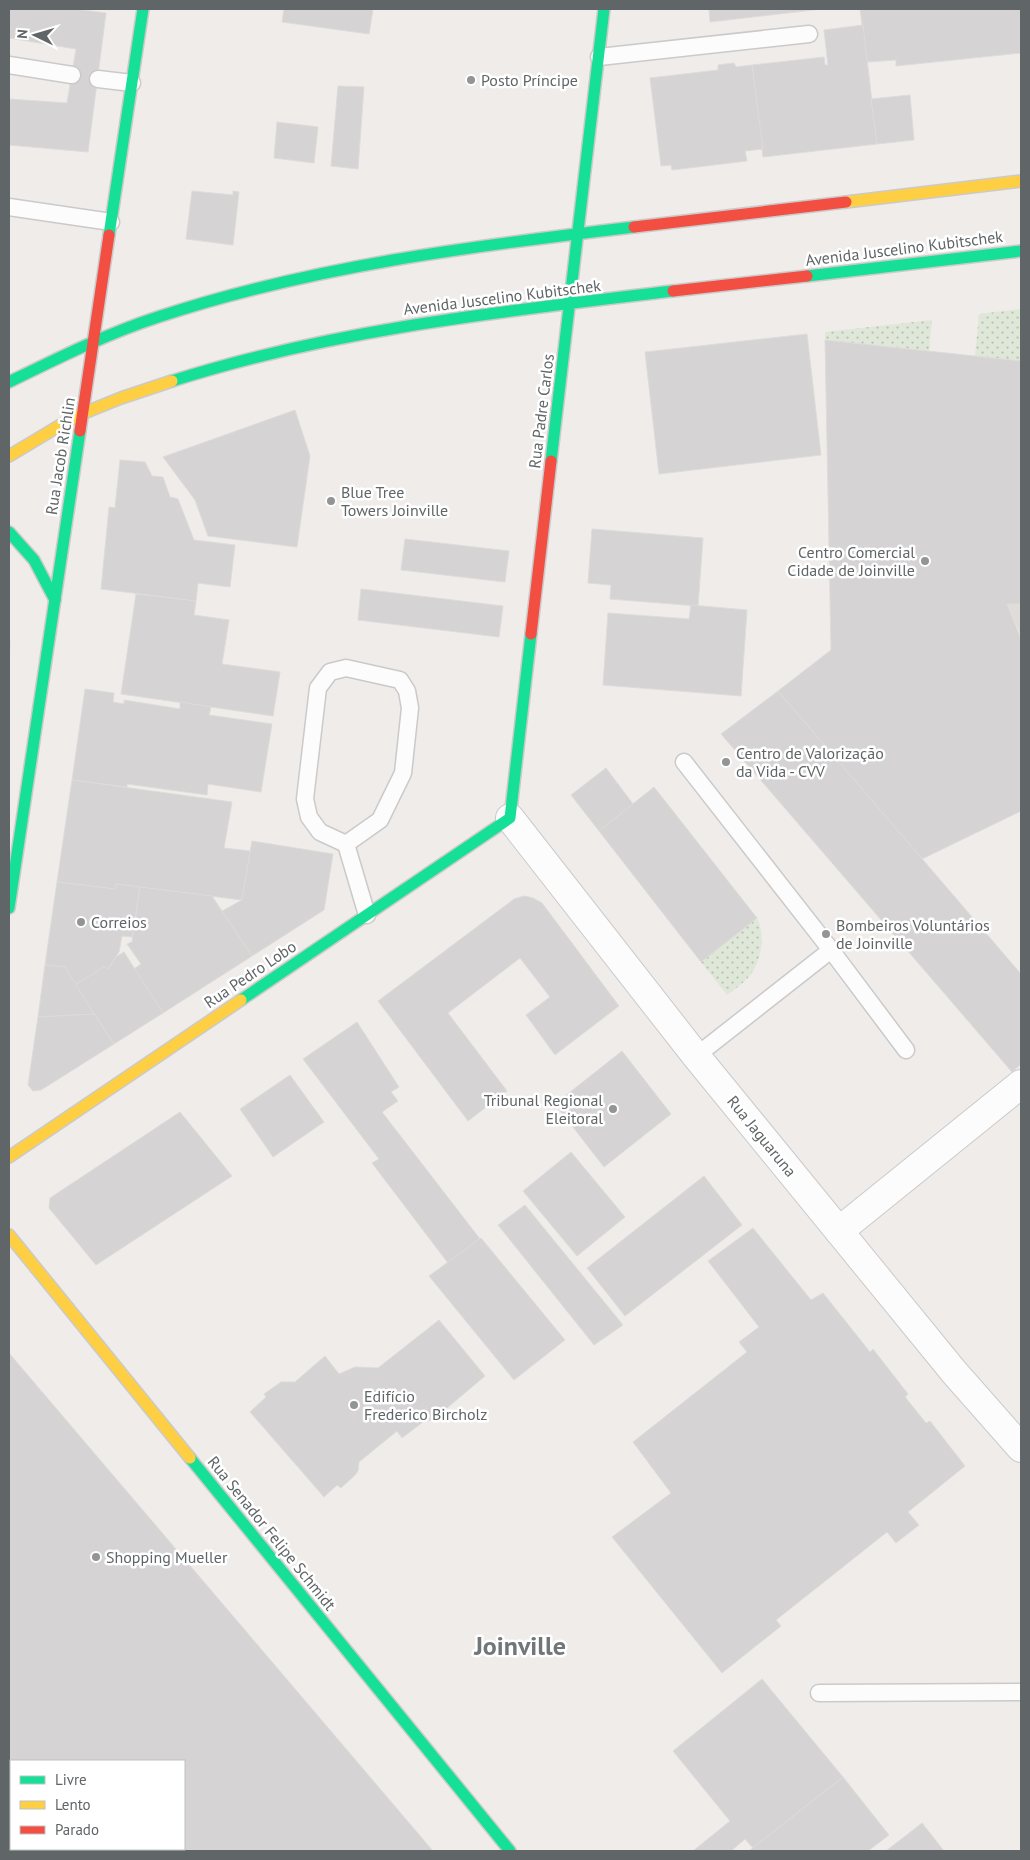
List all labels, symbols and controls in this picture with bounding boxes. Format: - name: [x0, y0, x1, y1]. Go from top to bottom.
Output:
- north arrow: [10, 10, 60, 60]
- text: N: [13, 28, 31, 39]
- place label: Posto Príncipe: [481, 70, 578, 90]
- marker: Posto Príncipe: [465, 74, 477, 86]
- street label: Avenida Juscelino Kubitschek: [804, 226, 1004, 270]
- street label: Avenida Juscelino Kubitschek: [402, 275, 602, 319]
- street label: Rua Padre Carlos: [524, 352, 558, 469]
- street label: Rua Jacob Richlin: [41, 396, 79, 516]
- place label: Blue Tree Towers Joinville: [341, 482, 448, 520]
- marker: Blue Tree Towers Joinville: [325, 495, 337, 507]
- place label: Centro Comercial Cidade de Joinville: [787, 542, 915, 580]
- marker: Centro Comercial Cidade de Joinville: [919, 555, 931, 567]
- place label: Centro de Valorização da Vida - CVV: [736, 743, 884, 781]
- marker: Centro de Valorização da Vida - CVV: [720, 756, 732, 768]
- place label: Correios: [91, 912, 147, 932]
- place label: Bombeiros Voluntários de Joinville: [836, 915, 990, 953]
- marker: Correios: [75, 916, 87, 928]
- marker: Bombeiros Voluntários de Joinville: [820, 928, 832, 940]
- street label: Rua Pedro Lobo: [200, 936, 300, 1012]
- place label: Tribunal Regional Eleitoral: [484, 1090, 603, 1128]
- street label: Rua Jaguaruna: [723, 1091, 801, 1181]
- marker: Tribunal Regional Eleitoral: [607, 1103, 619, 1115]
- place label: Edifício Frederico Bircholz: [364, 1386, 487, 1424]
- marker: Edifício Frederico Bircholz: [348, 1399, 360, 1411]
- street label: Rua Senador Felipe Schmidt: [204, 1452, 341, 1615]
- place label: Shopping Mueller: [106, 1547, 228, 1567]
- marker: Shopping Mueller: [90, 1551, 102, 1563]
- district label: Joinville: [473, 1629, 566, 1662]
- legend: [10, 1760, 185, 1850]
- text: Livre: [55, 1770, 87, 1789]
- text: Lento: [55, 1795, 91, 1814]
- text: Parado: [55, 1820, 99, 1839]

